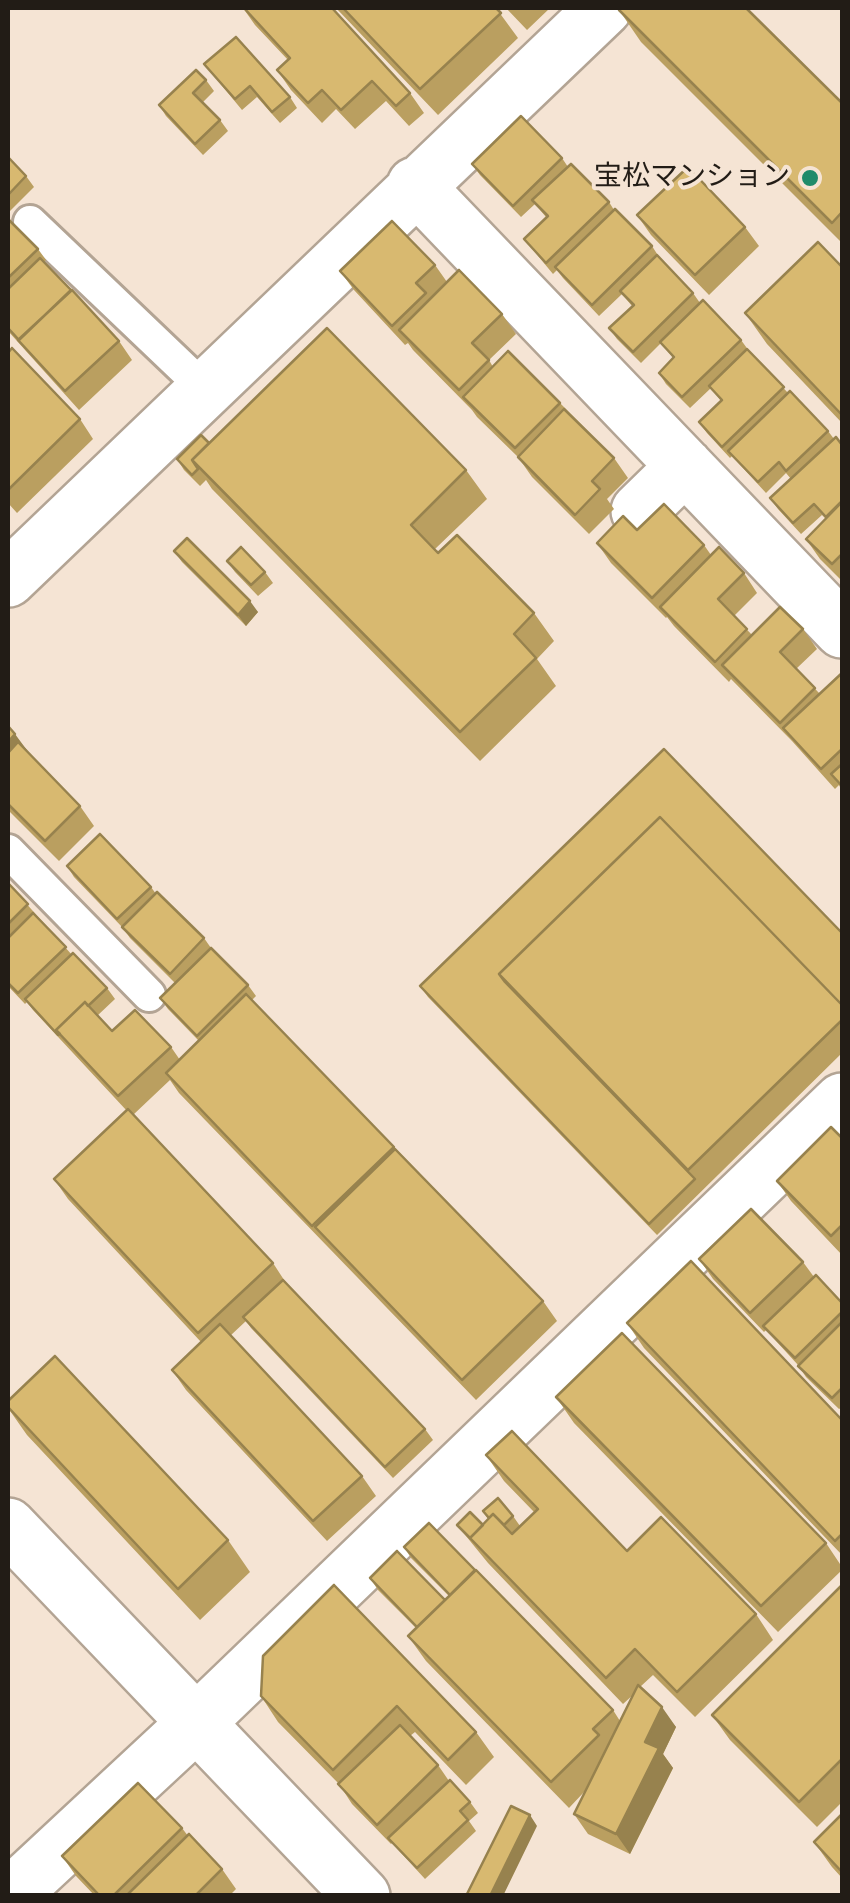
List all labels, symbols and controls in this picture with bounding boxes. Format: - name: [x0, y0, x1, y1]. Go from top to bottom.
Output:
- place label: 宝松マンション: [594, 161, 790, 195]
- marker: 宝松マンション: [799, 167, 821, 189]

